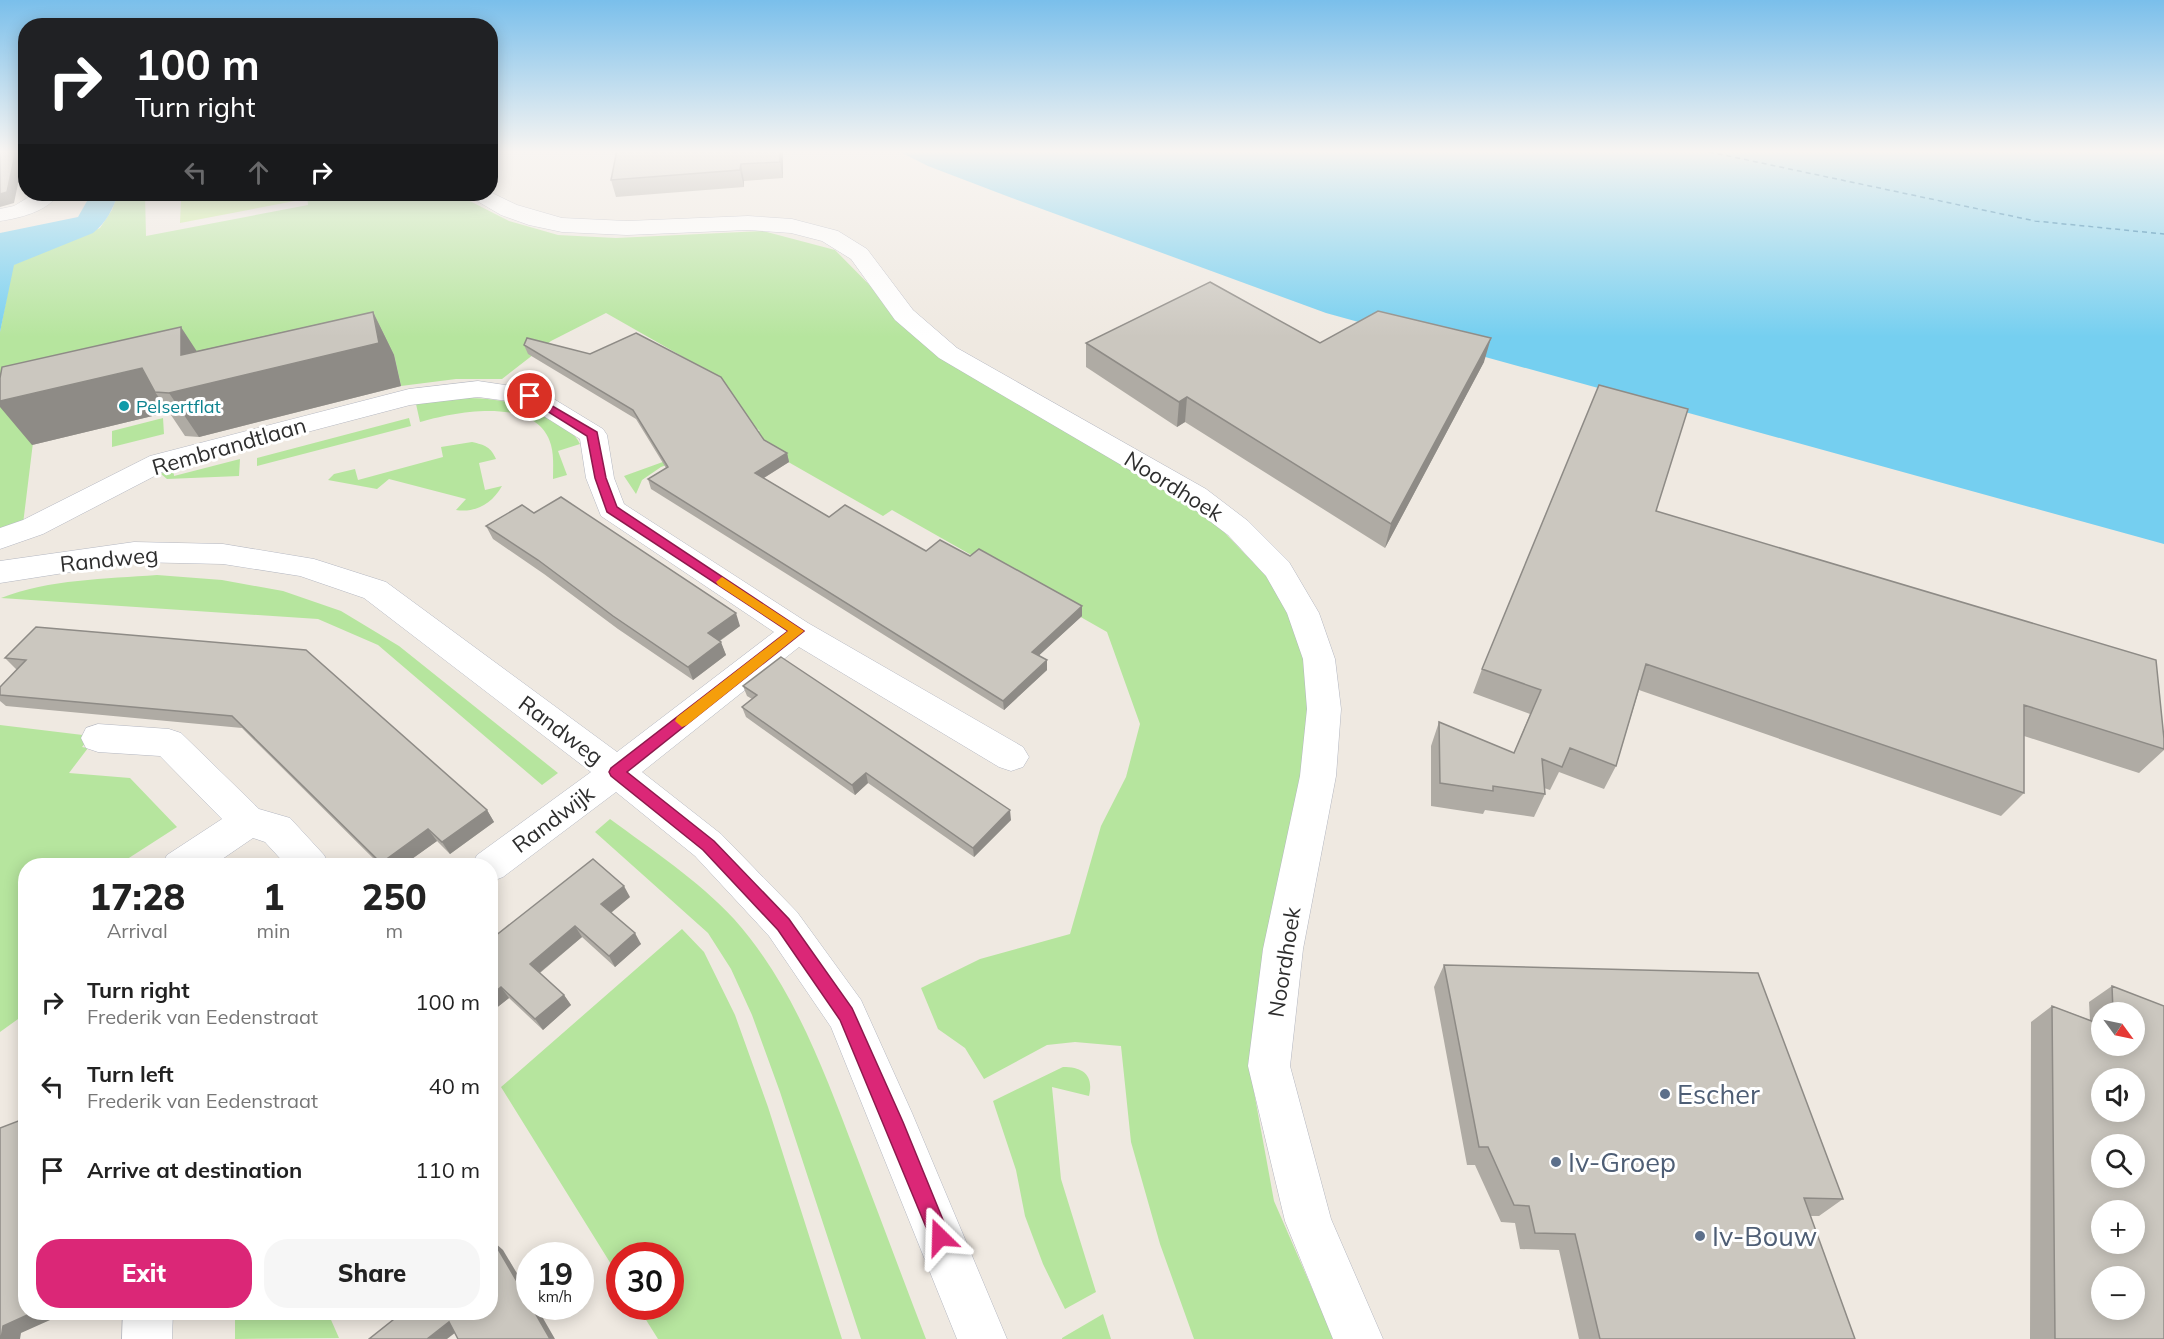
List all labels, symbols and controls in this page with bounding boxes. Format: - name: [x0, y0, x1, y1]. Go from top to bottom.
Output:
- text: 100 m: [135, 38, 260, 91]
- icon: right: [36, 42, 114, 120]
- text: Turn right: [135, 90, 255, 124]
- icon: left: [179, 156, 212, 189]
- icon: ahead: [242, 156, 275, 189]
- icon: right: [305, 156, 338, 189]
- pin: [504, 370, 555, 421]
- icon: arrive: [513, 379, 546, 412]
- place label: Pelsertflat: [136, 395, 221, 418]
- marker: Pelsertflat: [117, 399, 131, 413]
- street label: Rembrandtlaan: [149, 411, 309, 481]
- street label: Noordhoek: [1119, 445, 1229, 528]
- street label: Randweg: [58, 540, 160, 578]
- street label: Randweg: [513, 689, 609, 771]
- street label: Randwijk: [506, 779, 600, 859]
- text: 17:28: [89, 874, 185, 919]
- text: 1: [263, 874, 284, 919]
- text: 250: [362, 874, 427, 919]
- street label: Noordhoek: [1261, 904, 1307, 1019]
- text: Arrival: [107, 918, 168, 943]
- text: min: [256, 918, 291, 943]
- text: m: [385, 918, 403, 943]
- text: Turn right: [87, 976, 190, 1004]
- icon: right: [36, 986, 69, 1019]
- text: 100 m: [415, 988, 480, 1016]
- north arrow: [2091, 1002, 2145, 1056]
- map controls: [2091, 1002, 2145, 1320]
- text: Frederik van Eedenstraat: [87, 1004, 318, 1029]
- text: Turn left: [87, 1060, 174, 1088]
- button: sound: [2091, 1068, 2145, 1122]
- icon: left: [36, 1070, 69, 1103]
- text: 40 m: [429, 1072, 480, 1100]
- place label: Escher: [1677, 1077, 1760, 1111]
- marker: Escher: [1658, 1087, 1672, 1101]
- text: Frederik van Eedenstraat: [87, 1088, 318, 1113]
- button: search: [2091, 1134, 2145, 1188]
- place label: Iv-Groep: [1568, 1145, 1676, 1179]
- icon: arrive: [36, 1154, 69, 1187]
- marker: Iv-Groep: [1549, 1155, 1563, 1169]
- text: Arrive at destination: [87, 1156, 302, 1184]
- text: 110 m: [415, 1156, 480, 1184]
- button: +: [2091, 1200, 2145, 1254]
- position arrow: [908, 1205, 972, 1269]
- place label: Iv-Bouw: [1712, 1219, 1817, 1253]
- marker: Iv-Bouw: [1693, 1229, 1707, 1243]
- button: Exit: [36, 1239, 252, 1308]
- button: Share: [264, 1239, 480, 1308]
- speed limit sign: 30: [606, 1242, 684, 1320]
- text: 19: [537, 1255, 573, 1293]
- button: −: [2091, 1266, 2145, 1320]
- text: km/h: [538, 1287, 572, 1306]

